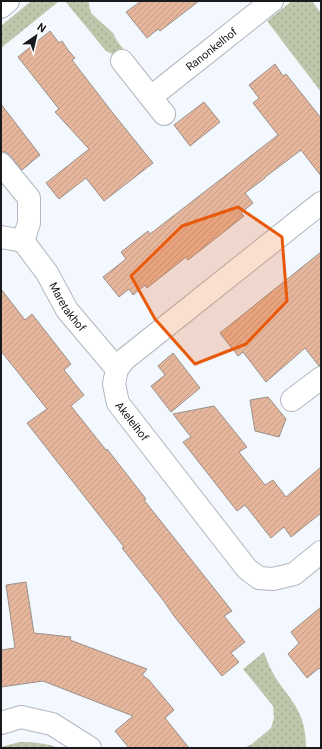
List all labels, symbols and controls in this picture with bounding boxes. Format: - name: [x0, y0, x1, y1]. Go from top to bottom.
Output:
- north arrow: [16, 16, 56, 56]
- text: N: [34, 21, 48, 36]
- street label: Ranonkelhof: [184, 25, 240, 74]
- street label: Maretakhof: [46, 280, 88, 334]
- street label: Akeleihof: [112, 399, 151, 444]

